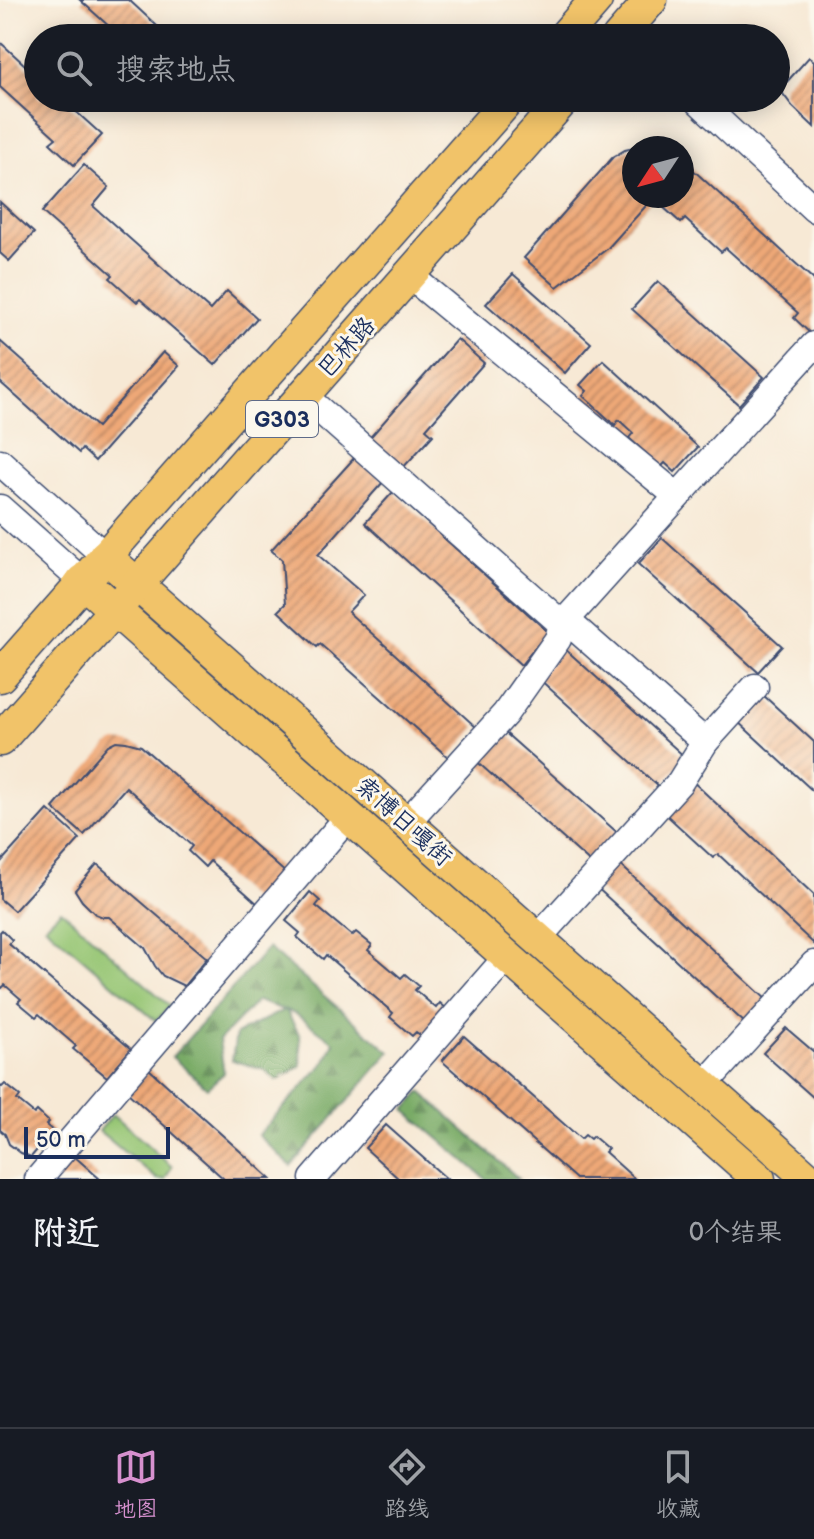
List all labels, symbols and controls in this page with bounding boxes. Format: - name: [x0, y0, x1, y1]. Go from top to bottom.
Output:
- search box: [24, 24, 790, 112]
- icon: search: [52, 46, 96, 90]
- text: 搜索地点: [116, 52, 236, 88]
- north arrow: [622, 136, 694, 208]
- street label: 巴林路: [312, 311, 381, 384]
- road number: G303: [246, 401, 318, 437]
- street label: 索博日嘎街: [349, 770, 458, 872]
- scale bar: [24, 1123, 170, 1159]
- text: 50 m: [36, 1127, 86, 1154]
- text: 附近: [32, 1213, 100, 1254]
- text: 0个结果: [689, 1218, 782, 1249]
- tab: 地图: [114, 1445, 158, 1523]
- tab: 路线: [385, 1445, 429, 1523]
- tab: 收藏: [656, 1445, 700, 1523]

